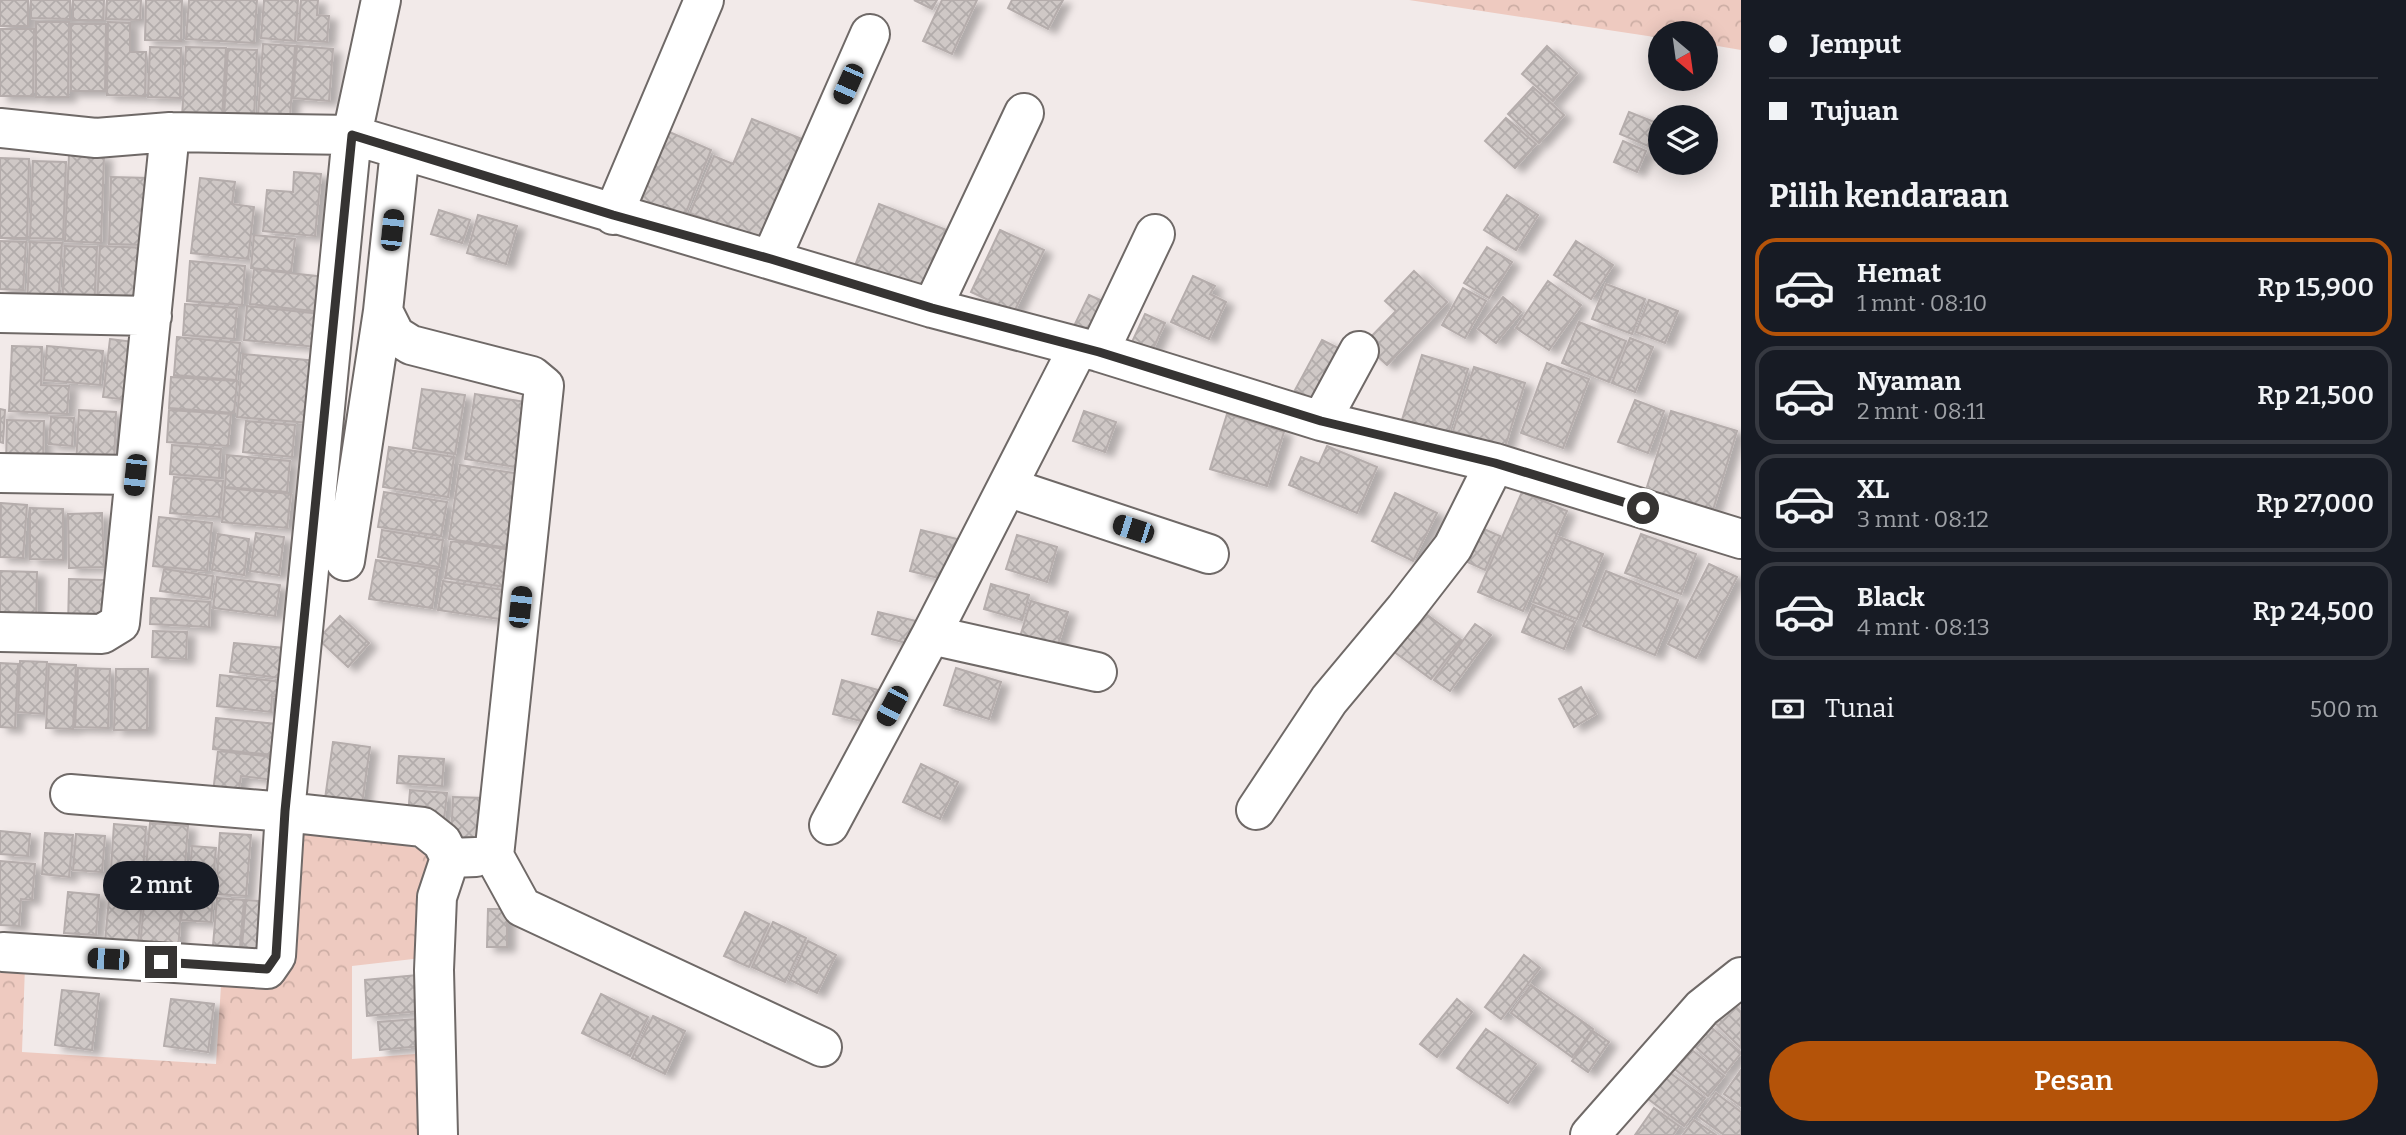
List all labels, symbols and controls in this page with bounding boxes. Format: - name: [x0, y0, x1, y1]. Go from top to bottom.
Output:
- north arrow: [1648, 21, 1718, 91]
- map controls: [1648, 21, 1718, 175]
- text: Jemput: [1811, 29, 1901, 60]
- car: [830, 61, 867, 107]
- text: Tujuan: [1811, 96, 1898, 127]
- button: layers: [1648, 105, 1718, 175]
- text: Pilih kendaraan: [1769, 177, 2009, 215]
- car: [380, 208, 405, 252]
- icon: car: [1773, 256, 1836, 319]
- text: Hemat: [1857, 258, 1941, 289]
- text: Rp 15,900: [2258, 272, 2374, 303]
- text: 1 mnt · 08:10: [1857, 289, 1987, 317]
- icon: car: [1773, 364, 1836, 427]
- text: Nyaman: [1857, 366, 1961, 397]
- text: Rp 21,500: [2257, 380, 2374, 411]
- text: 2 mnt · 08:11: [1857, 397, 1985, 425]
- car: [123, 453, 148, 497]
- icon: car: [1773, 472, 1836, 535]
- text: XL: [1857, 474, 1889, 505]
- text: Rp 27,000: [2256, 488, 2374, 519]
- route start: [1627, 492, 1659, 524]
- text: 3 mnt · 08:12: [1857, 505, 1989, 533]
- car: [1110, 513, 1157, 545]
- icon: car: [1773, 580, 1836, 643]
- text: Black: [1857, 582, 1925, 613]
- car: [508, 585, 533, 629]
- text: Rp 24,500: [2253, 596, 2374, 627]
- text: 4 mnt · 08:13: [1857, 613, 1990, 641]
- car: [873, 683, 912, 729]
- icon: cash: [1769, 690, 1807, 728]
- text: Tunai: [1825, 693, 1894, 724]
- text: 500 m: [2310, 695, 2378, 723]
- callout: 2 mnt: [103, 860, 219, 909]
- text: 2 mnt: [130, 871, 192, 899]
- route end: [145, 946, 177, 978]
- car: [87, 947, 130, 971]
- button: Pesan: [1769, 1041, 2378, 1121]

